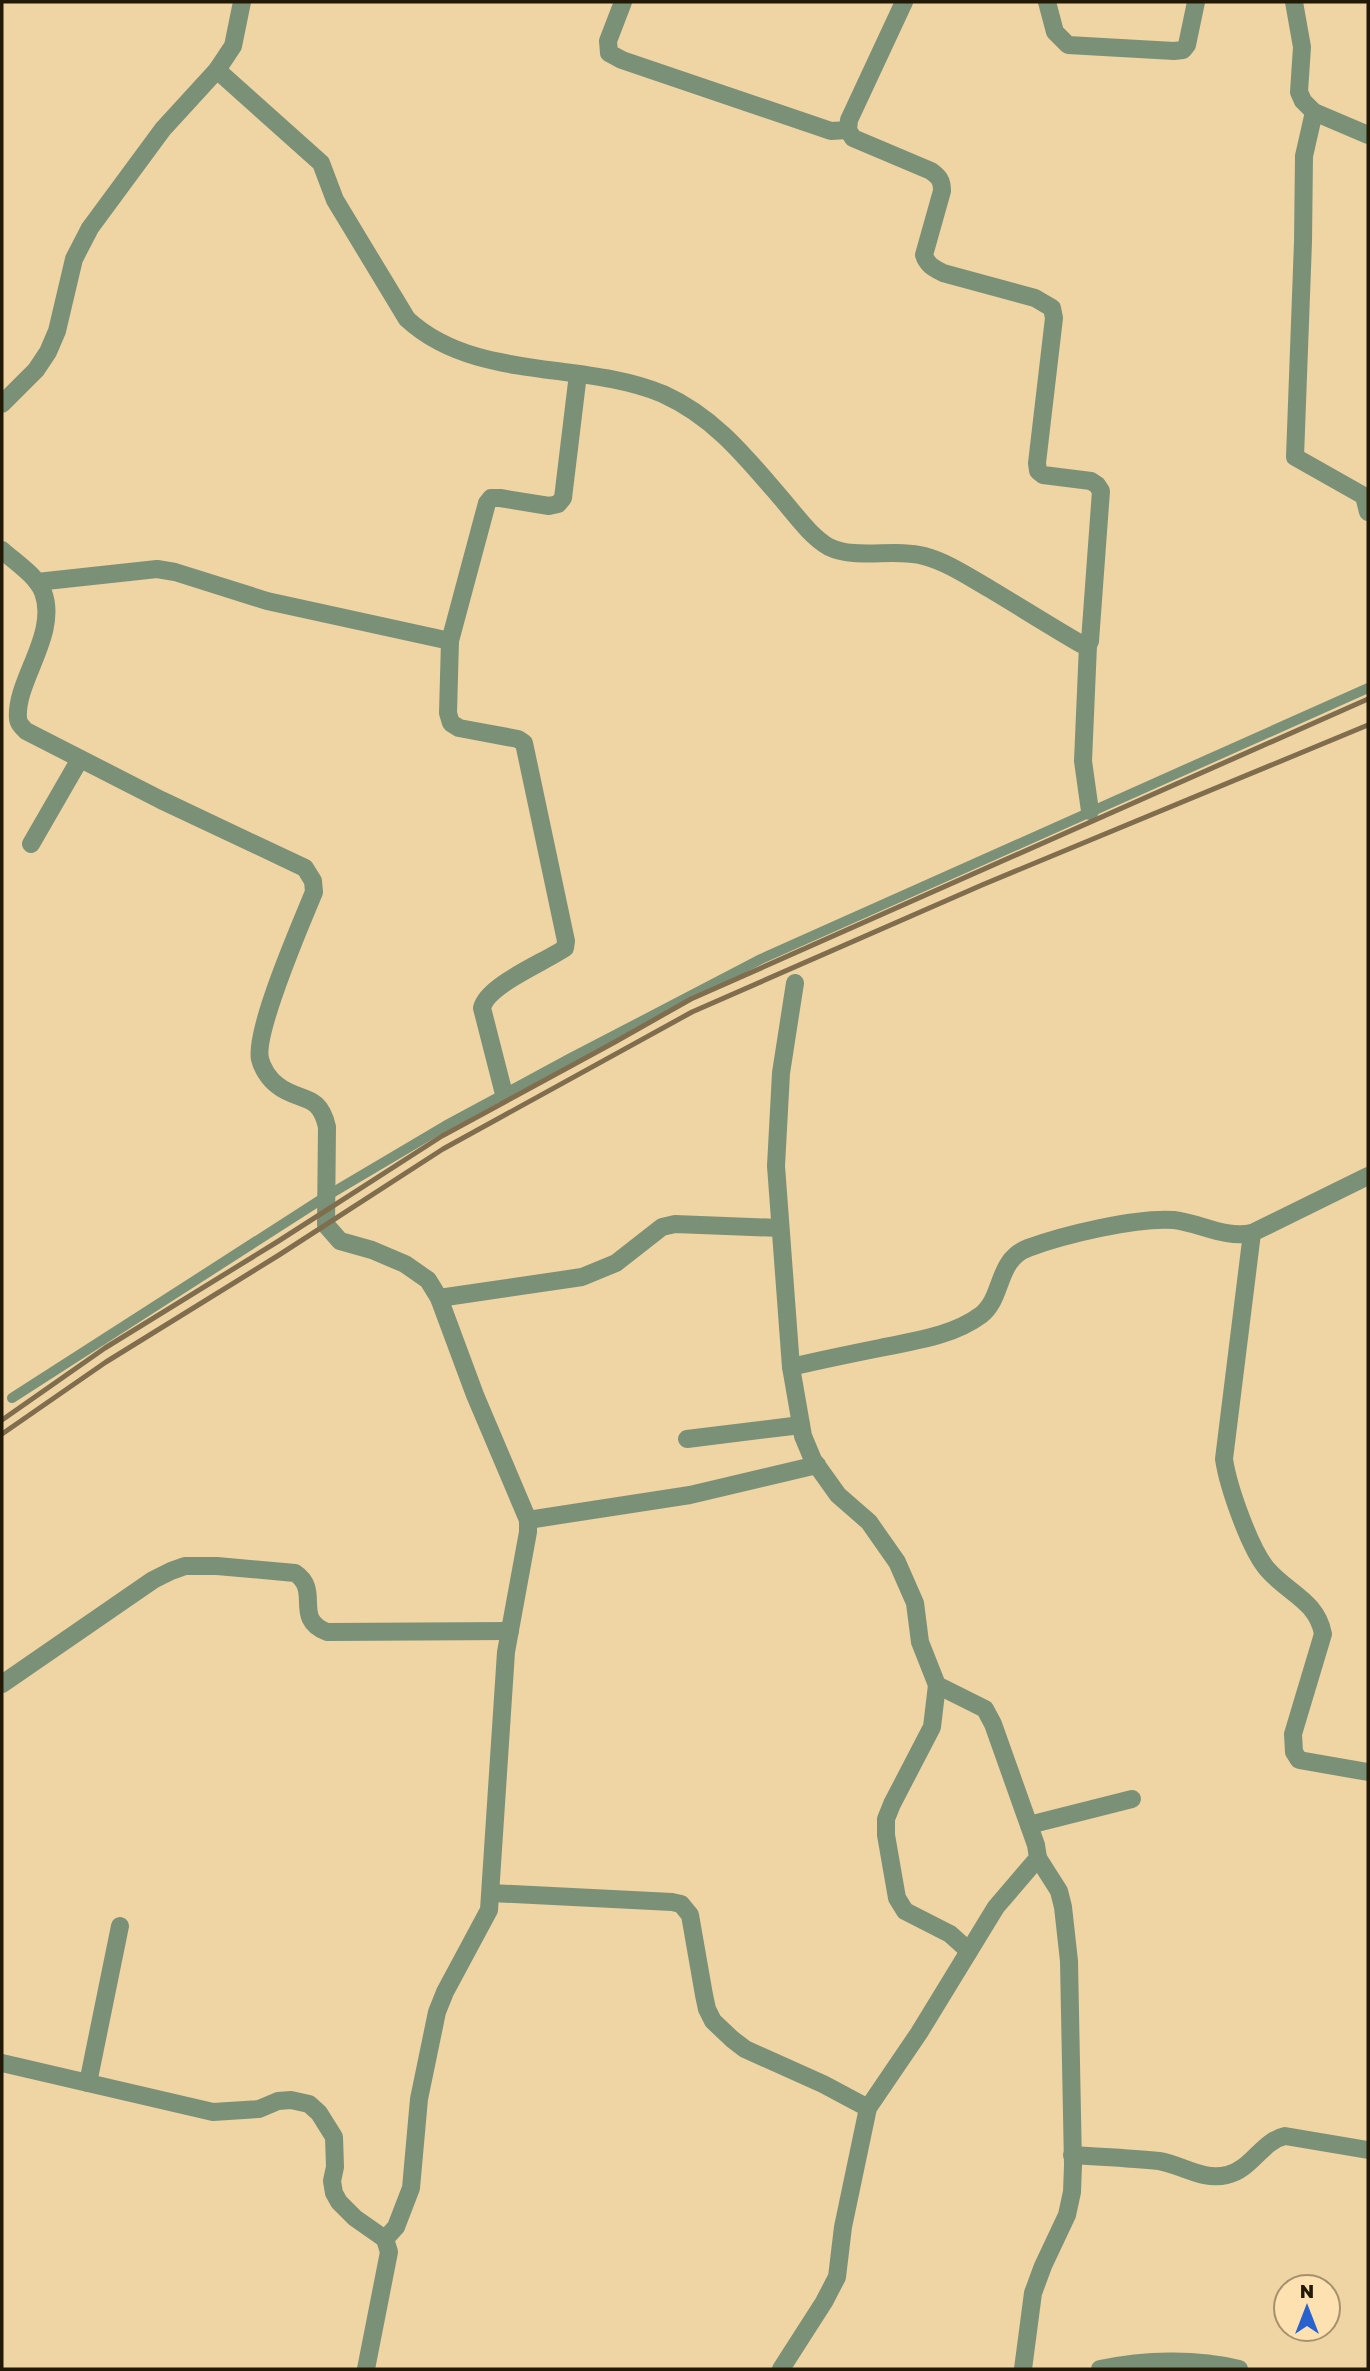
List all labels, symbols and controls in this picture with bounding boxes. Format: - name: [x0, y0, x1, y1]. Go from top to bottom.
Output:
- north arrow: [1272, 2273, 1342, 2343]
- text: N: [1300, 2279, 1314, 2302]

